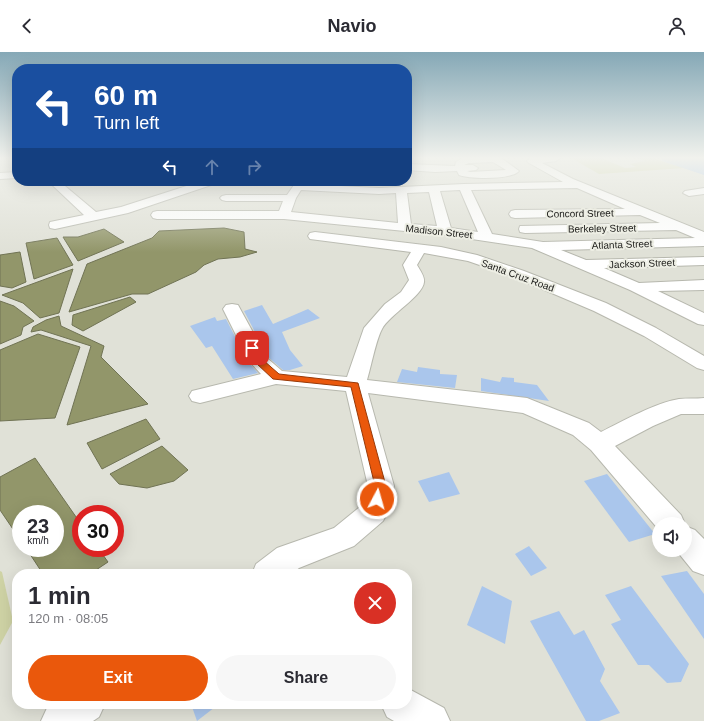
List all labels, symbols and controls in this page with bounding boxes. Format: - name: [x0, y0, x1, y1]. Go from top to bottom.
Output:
- icon: back: [16, 15, 38, 37]
- icon: person: [666, 15, 688, 37]
- text: Navio: [327, 16, 377, 36]
- icon: left: [28, 80, 80, 132]
- text: 60 m: [94, 80, 158, 111]
- text: Turn left: [94, 113, 159, 133]
- icon: left: [159, 156, 181, 178]
- icon: ahead: [201, 156, 223, 178]
- icon: right: [243, 156, 265, 178]
- street label: Concord Street: [546, 207, 614, 220]
- street label: Berkeley Street: [568, 222, 636, 235]
- street label: Madison Street: [405, 223, 473, 241]
- street label: Atlanta Street: [592, 238, 653, 251]
- street label: Santa Cruz Road: [480, 257, 556, 294]
- street label: Jackson Street: [609, 257, 675, 270]
- pin: [235, 331, 269, 365]
- icon: arrive: [241, 337, 263, 359]
- position arrow: [356, 478, 398, 520]
- speed limit sign: 30: [72, 505, 124, 557]
- text: 23: [27, 515, 49, 537]
- map controls: [652, 517, 692, 557]
- button: sound: [652, 517, 692, 557]
- text: km/h: [27, 535, 49, 546]
- text: 1 min: [28, 582, 91, 609]
- button: close: [354, 582, 396, 624]
- text: 120 m · 08:05: [28, 611, 108, 626]
- button: Exit: [28, 655, 208, 701]
- button: Share: [216, 655, 396, 701]

